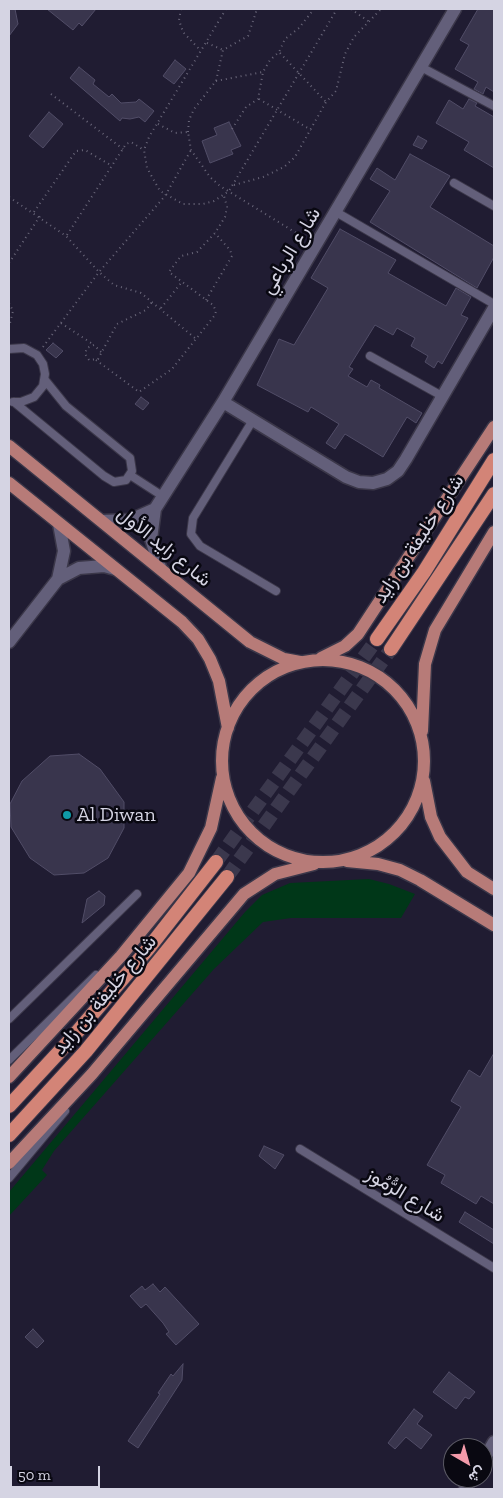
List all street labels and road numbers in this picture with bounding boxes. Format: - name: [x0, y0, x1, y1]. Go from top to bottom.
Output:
- street label: شارع الرباعي: [256, 203, 326, 299]
- street label: شارع خليفة بن زايد: [369, 470, 469, 608]
- street label: شارع زايد الأول: [112, 502, 216, 592]
- street label: شارع خليفة بن زايد: [48, 930, 162, 1060]
- street label: شارع الرُّمُوز: [361, 1162, 449, 1228]

